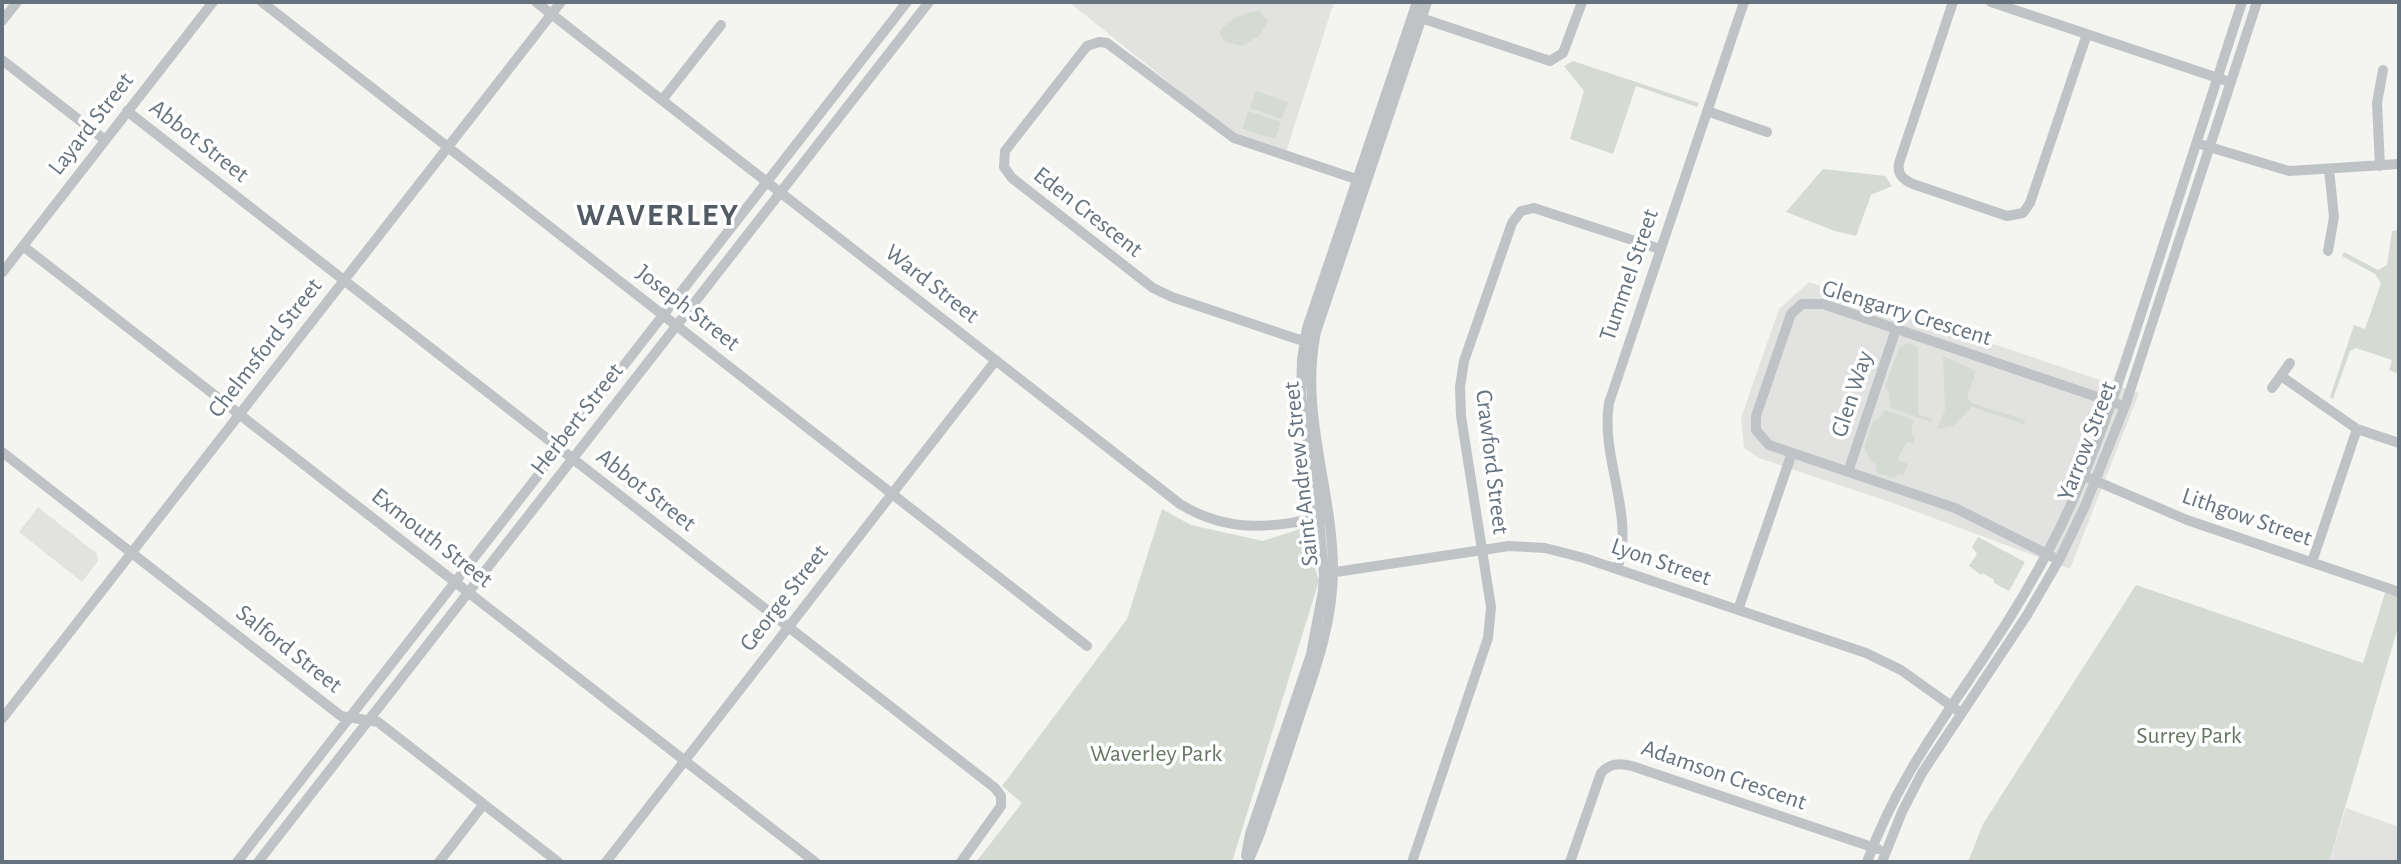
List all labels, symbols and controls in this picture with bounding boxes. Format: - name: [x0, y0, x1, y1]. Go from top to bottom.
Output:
- street label: Layard Street: [42, 67, 140, 181]
- street label: Abbot Street: [143, 93, 255, 189]
- street label: Eden Crescent: [1028, 160, 1148, 264]
- district label: WAVERLEY: [577, 196, 739, 234]
- street label: Tummel Street: [1593, 205, 1665, 345]
- street label: Ward Street: [879, 238, 985, 330]
- street label: Joseph Street: [630, 259, 746, 357]
- street label: Chelmsford Street: [202, 273, 328, 423]
- street label: Glengarry Crescent: [1819, 274, 1995, 352]
- street label: Glen Way: [1825, 347, 1879, 441]
- street label: Herbert Street: [524, 357, 630, 481]
- street label: Yarrow Street: [2051, 377, 2123, 505]
- street label: Saint Andrew Street: [1277, 380, 1325, 568]
- street label: Crawford Street: [1469, 388, 1515, 536]
- street label: Abbot Street: [590, 442, 702, 538]
- street label: Lithgow Street: [2178, 481, 2316, 553]
- street label: Exmouth Street: [366, 482, 498, 594]
- street label: Lyon Street: [1607, 532, 1715, 592]
- street label: George Street: [733, 539, 835, 657]
- street label: Salford Street: [230, 599, 348, 699]
- park label: Surrey Park: [2136, 722, 2242, 750]
- street label: Adamson Crescent: [1638, 733, 1810, 817]
- park label: Waverley Park: [1090, 740, 1222, 768]

